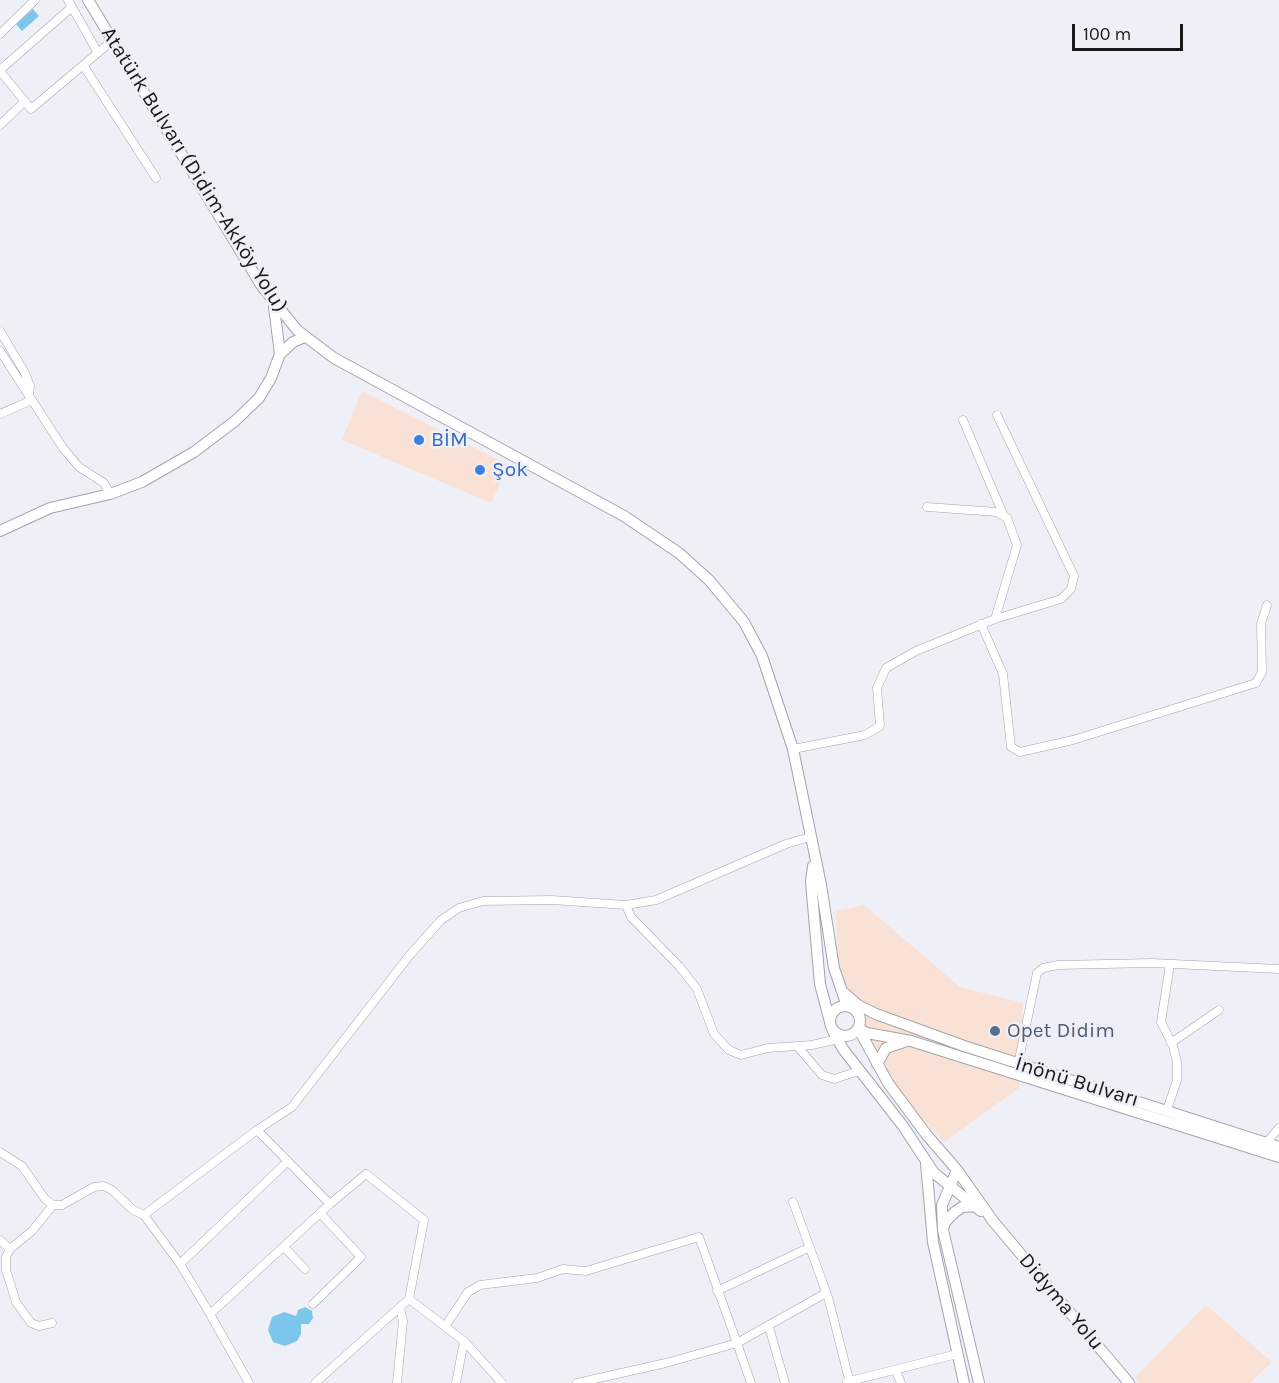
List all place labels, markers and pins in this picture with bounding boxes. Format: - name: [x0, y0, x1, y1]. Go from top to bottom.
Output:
- place label: BİM: [431, 427, 468, 453]
- marker: BİM: [412, 433, 426, 447]
- place label: Şok: [492, 457, 528, 483]
- marker: Şok: [473, 463, 487, 477]
- place label: Opet Didim: [1007, 1018, 1115, 1044]
- marker: Opet Didim: [988, 1024, 1002, 1038]

